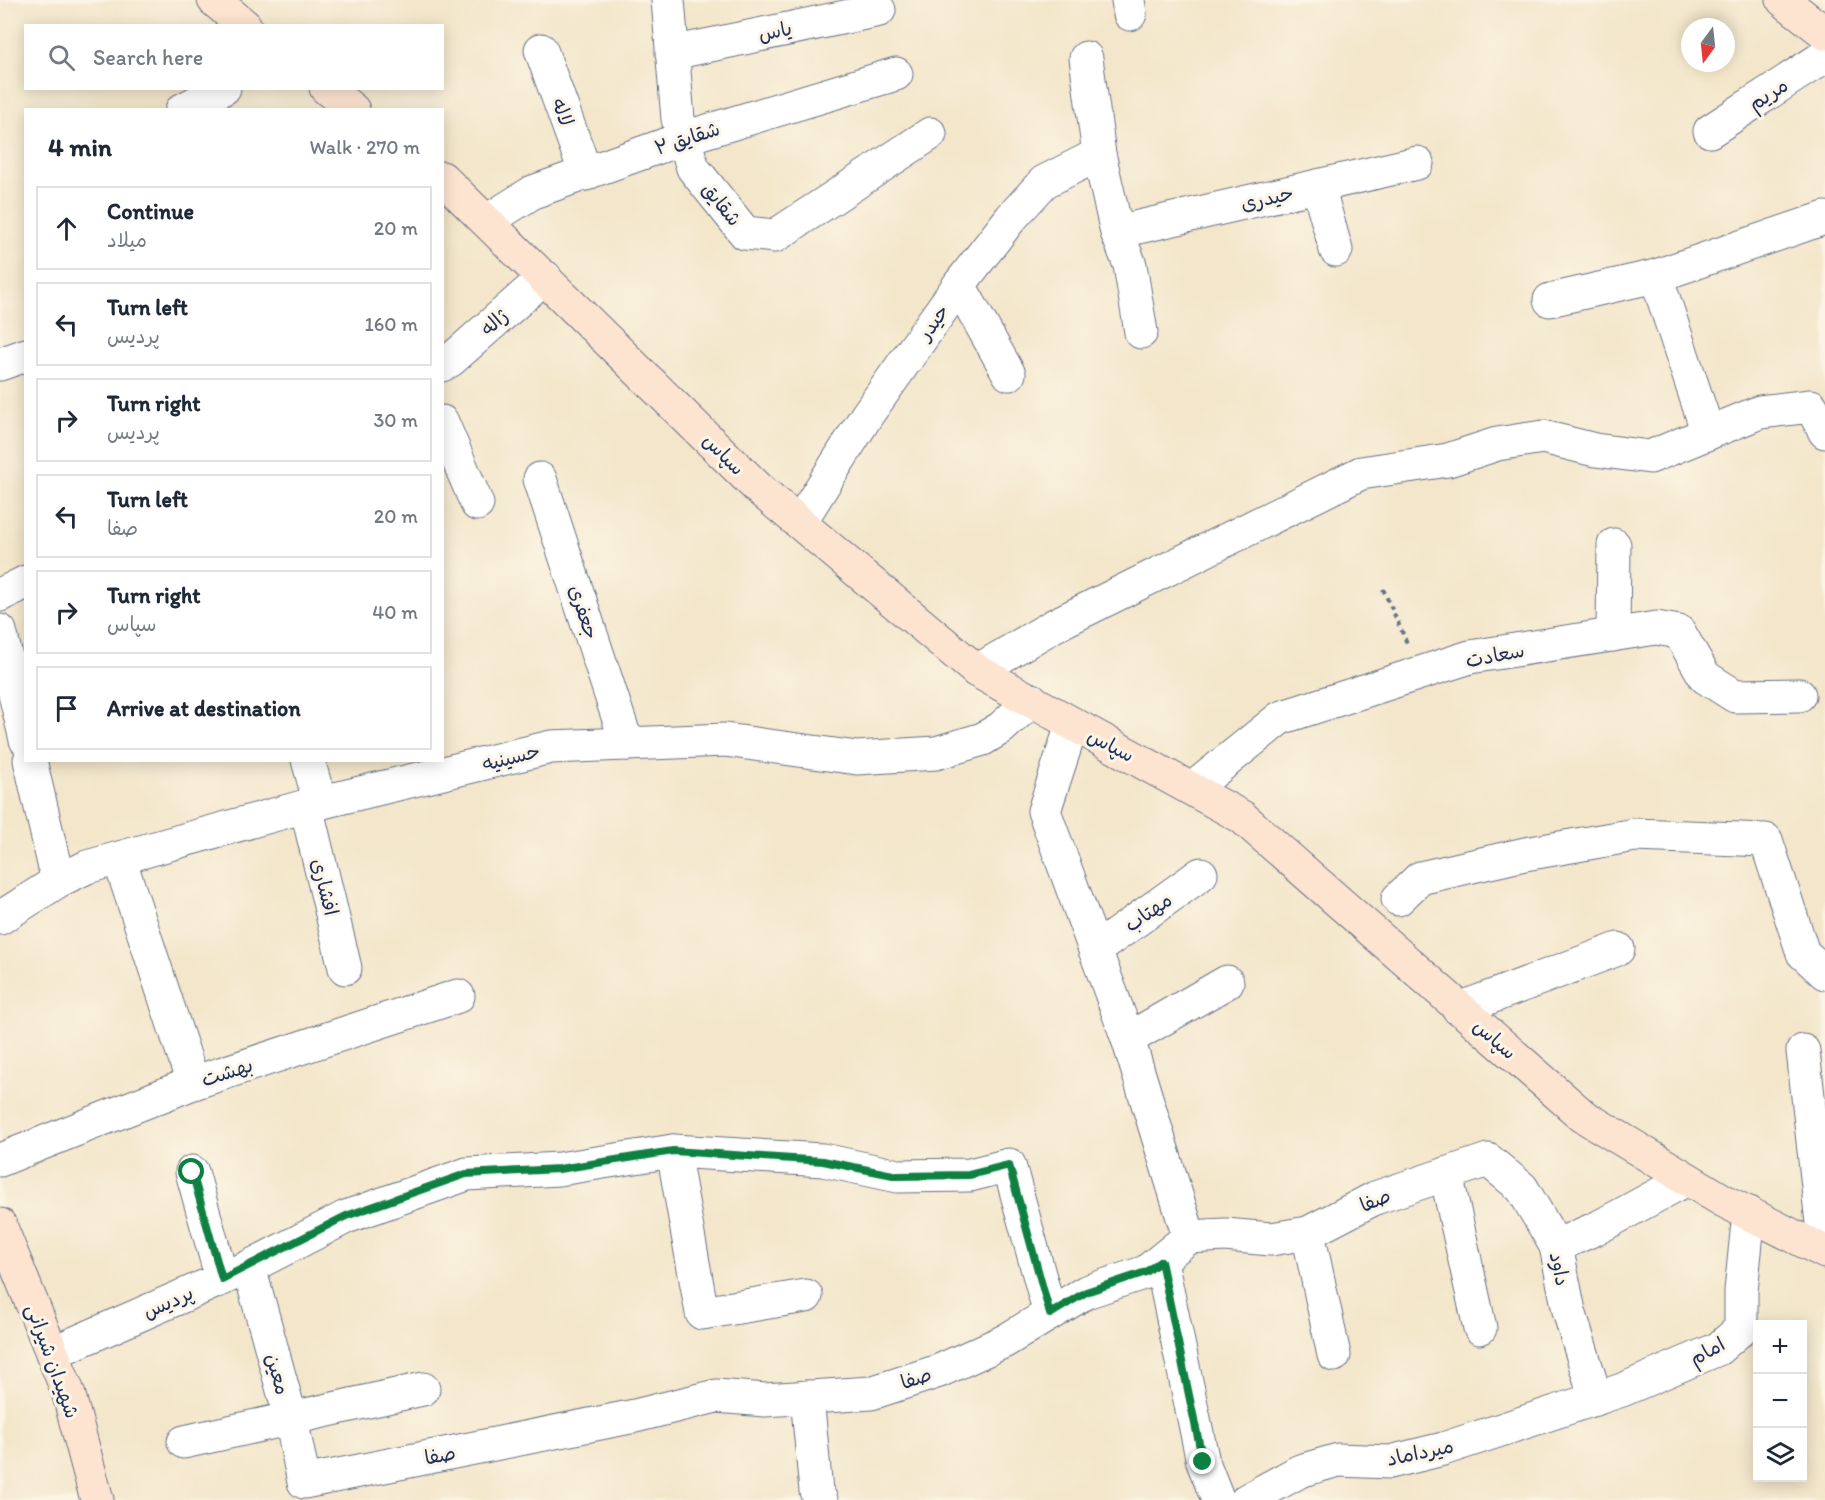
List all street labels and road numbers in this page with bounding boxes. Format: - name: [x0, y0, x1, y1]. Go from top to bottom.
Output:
- street label: یاس: [756, 16, 794, 46]
- street label: مریم: [1744, 72, 1794, 118]
- street label: لاله: [547, 95, 579, 129]
- street label: شقایق ۲: [651, 116, 723, 160]
- street label: شقایق: [697, 177, 747, 231]
- street label: حیدری: [1238, 180, 1296, 216]
- street label: حیدر: [911, 299, 954, 346]
- street label: ژاله: [475, 303, 513, 341]
- street label: سپاس: [697, 428, 750, 481]
- street label: جعفری: [564, 582, 604, 642]
- street label: سعادت: [1463, 638, 1527, 672]
- street label: سپاس: [1083, 723, 1138, 768]
- street label: حسینیه: [480, 738, 542, 776]
- street label: افشاری: [306, 856, 344, 918]
- street label: مهتاب: [1120, 887, 1176, 937]
- street label: سپاس: [1468, 1014, 1522, 1065]
- street label: بهشت: [198, 1052, 256, 1092]
- street label: صفا: [1356, 1183, 1394, 1217]
- street label: داود: [1545, 1250, 1575, 1288]
- street label: پردیس: [139, 1280, 197, 1325]
- street label: شهیدان شیرانی: [20, 1301, 85, 1422]
- street label: امام: [1685, 1332, 1730, 1373]
- street label: معین: [261, 1351, 295, 1397]
- street label: صفا: [897, 1362, 935, 1394]
- street label: میرداماد: [1384, 1433, 1456, 1471]
- street label: صفا: [422, 1440, 458, 1470]

